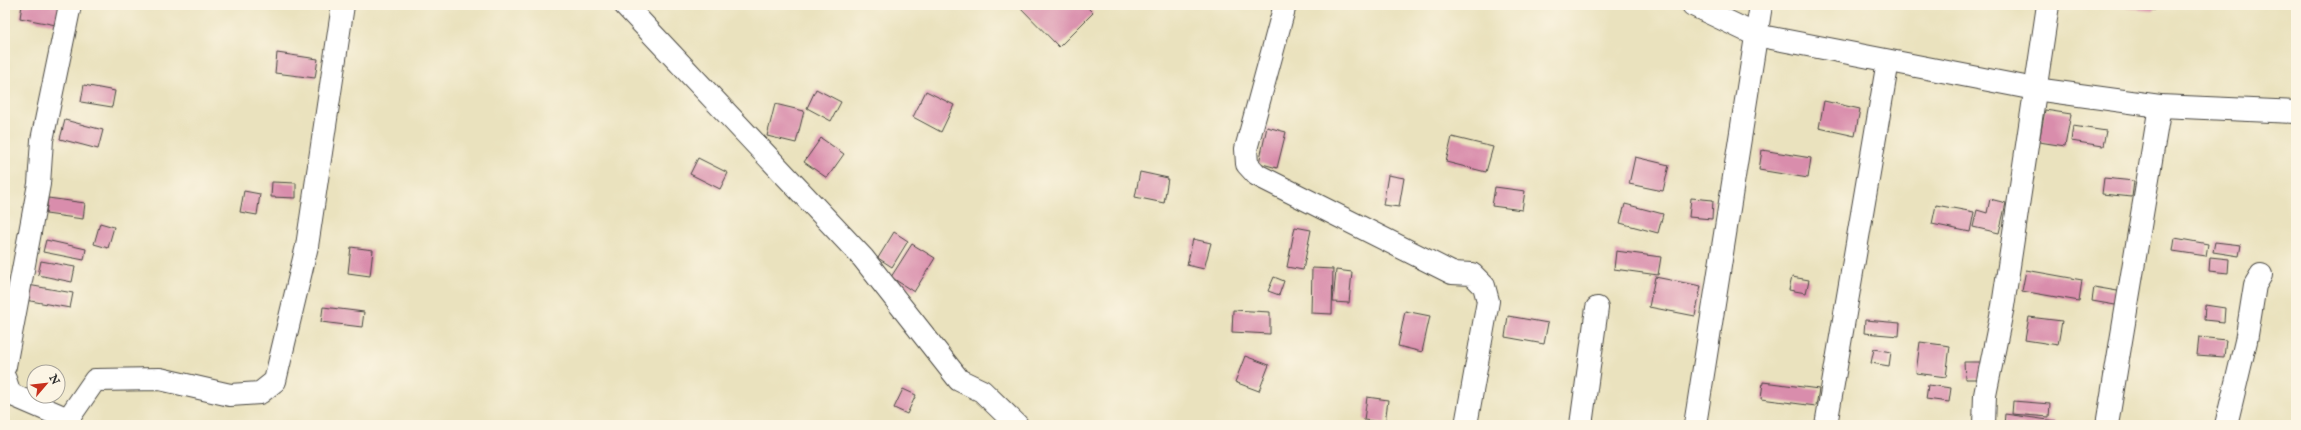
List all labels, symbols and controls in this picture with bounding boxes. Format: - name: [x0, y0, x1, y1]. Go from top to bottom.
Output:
- north arrow: [26, 364, 66, 404]
- text: N: [45, 371, 63, 388]

